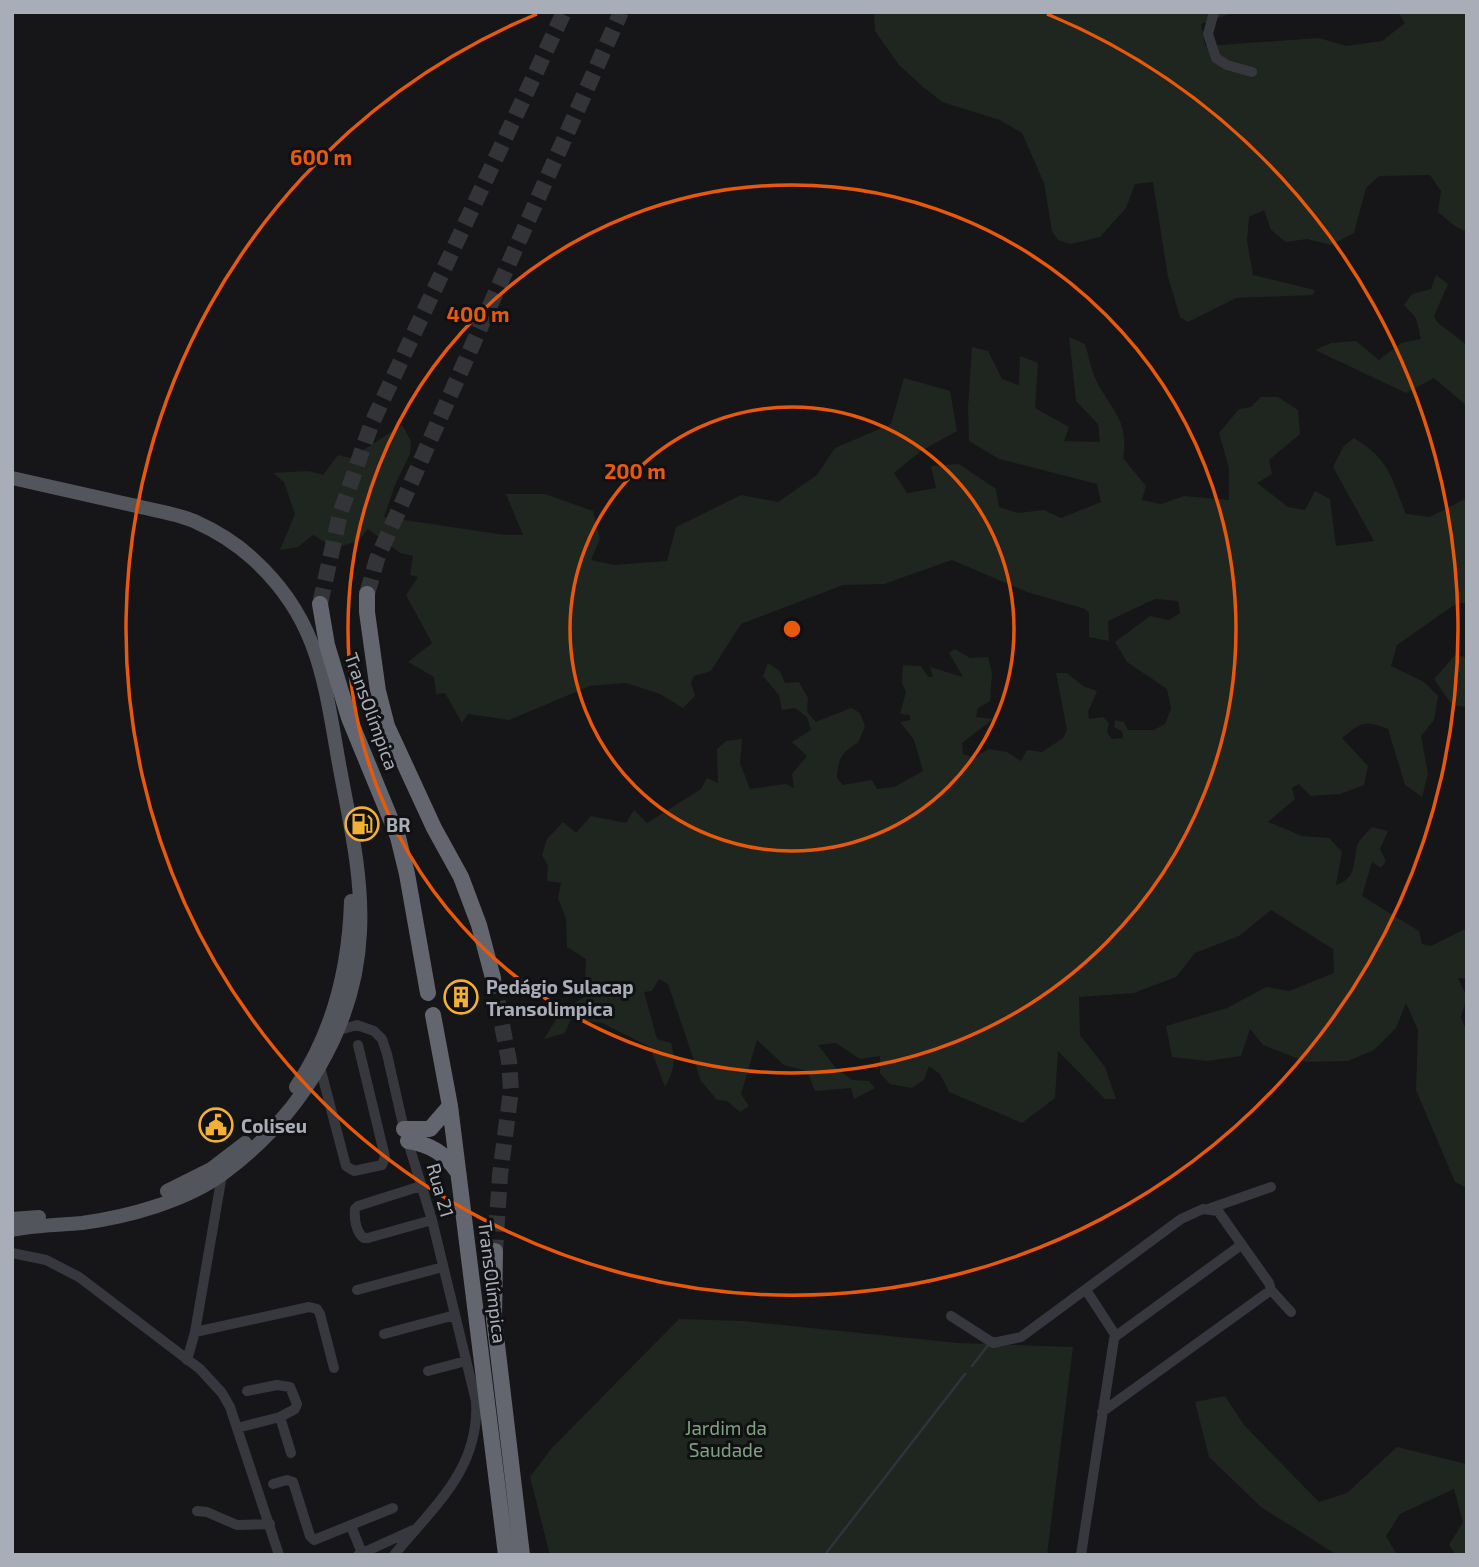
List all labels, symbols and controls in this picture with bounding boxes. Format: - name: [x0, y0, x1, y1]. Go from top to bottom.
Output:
- text: 600 m: [290, 144, 352, 169]
- text: 400 m: [447, 301, 509, 326]
- text: 200 m: [604, 458, 666, 483]
- centre of rings: [780, 617, 804, 641]
- street label: TransOlímpica: [340, 649, 404, 773]
- fuel station icon: BR: [343, 805, 381, 843]
- place label: BR: [386, 813, 410, 836]
- place label: Pedágio Sulacap Transolimpica: [486, 975, 634, 1020]
- building icon: Pedágio Sulacap Transolimpica: [442, 978, 480, 1016]
- public building icon: Coliseu: [197, 1106, 235, 1144]
- place label: Coliseu: [241, 1114, 307, 1137]
- street label: Rua 21: [422, 1160, 460, 1220]
- street label: TransOlímpica: [474, 1219, 512, 1345]
- park label: Jardim da Saudade: [685, 1416, 767, 1461]

